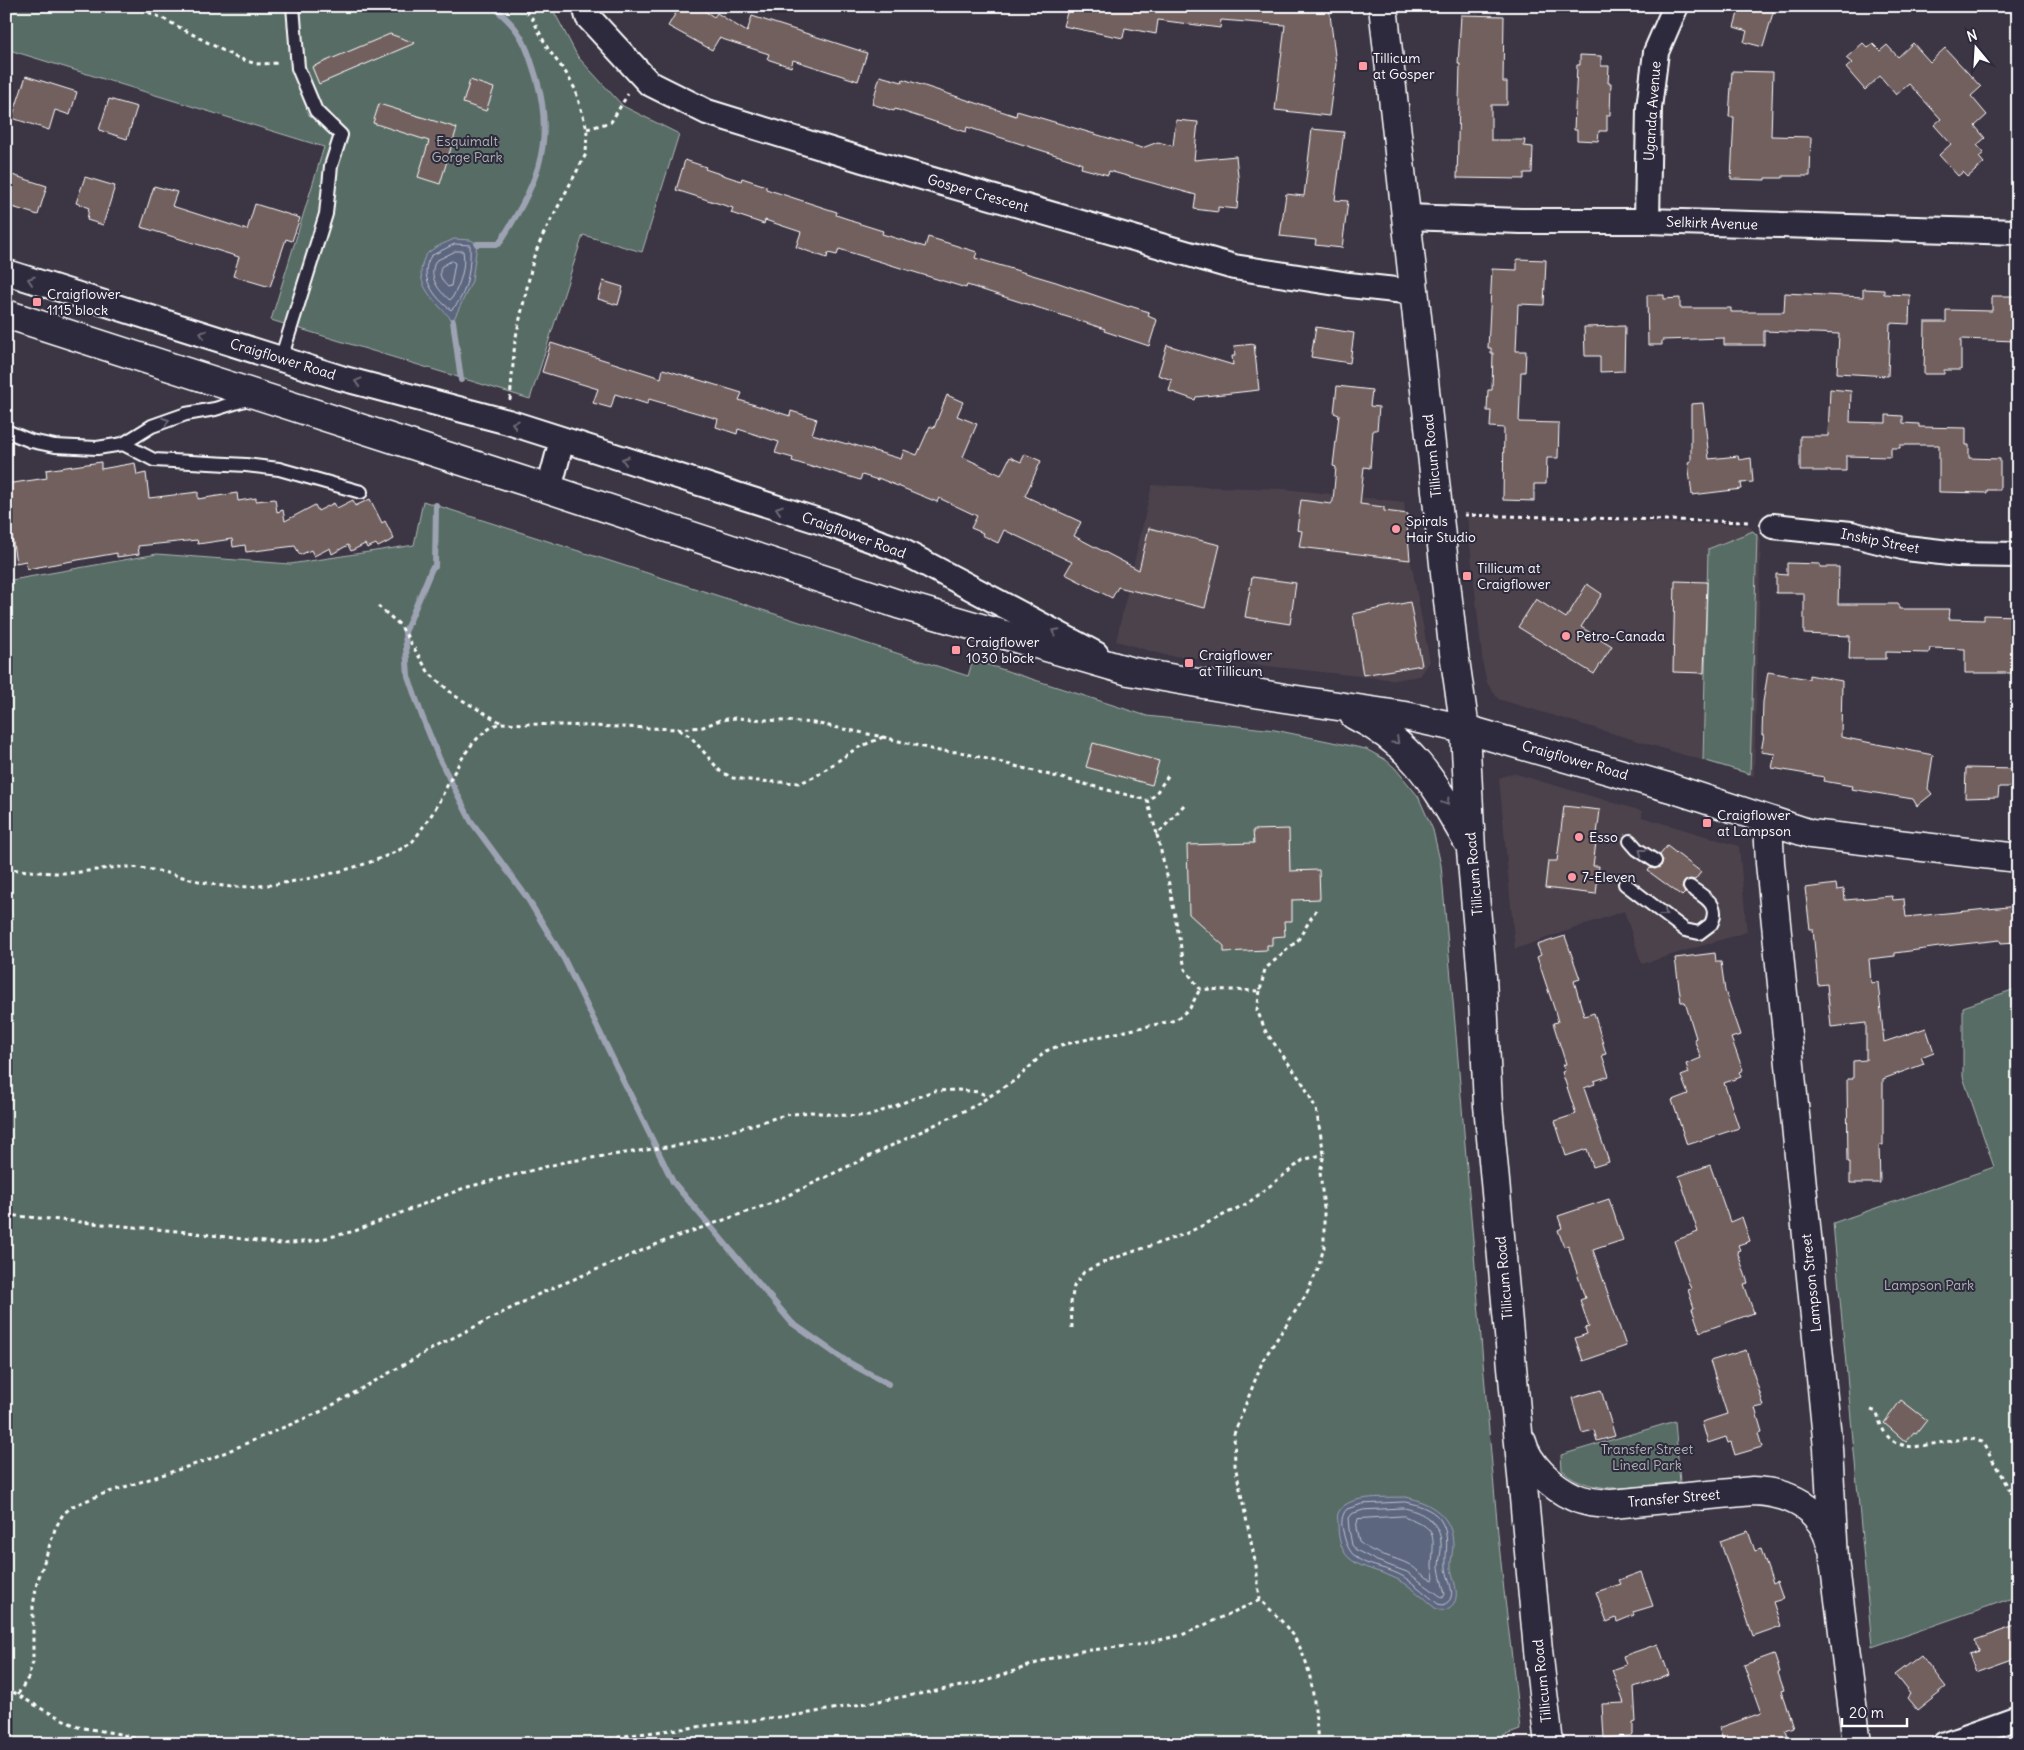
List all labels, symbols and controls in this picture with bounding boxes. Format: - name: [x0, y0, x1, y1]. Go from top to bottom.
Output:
- north arrow: [1952, 22, 2002, 72]
- text: N: [1965, 26, 1979, 46]
- place label: Tillicum at Gosper: [1373, 49, 1435, 83]
- marker: Tillicum at Gosper: [1357, 60, 1369, 72]
- street label: Uganda Avenue: [1640, 61, 1664, 161]
- park label: Esquimalt Gorge Park: [431, 132, 503, 166]
- street label: Gosper Crescent: [925, 170, 1031, 216]
- street label: Selkirk Avenue: [1666, 212, 1758, 234]
- one-way arrow: [28, 276, 36, 286]
- place label: Craigflower 1115 block: [47, 285, 121, 319]
- marker: Craigflower 1115 block: [31, 296, 43, 308]
- one-way arrow: [199, 330, 208, 340]
- street label: Craigflower Road: [228, 334, 338, 384]
- one-way arrow: [354, 377, 363, 388]
- street label: Tillicum Road: [1419, 413, 1445, 499]
- one-way arrow: [162, 417, 170, 427]
- one-way arrow: [512, 420, 520, 430]
- one-way arrow: [621, 455, 629, 465]
- one-way arrow: [776, 505, 784, 515]
- street label: Craigflower Road: [799, 508, 909, 562]
- place label: Spirals Hair Studio: [1406, 512, 1476, 546]
- marker: Spirals Hair Studio: [1390, 523, 1402, 535]
- street label: Inskip Street: [1839, 525, 1921, 557]
- place label: Tillicum at Craigflower: [1477, 559, 1551, 593]
- marker: Tillicum at Craigflower: [1461, 570, 1473, 582]
- place label: Petro-Canada: [1576, 627, 1665, 645]
- one-way arrow: [1051, 628, 1060, 638]
- marker: Petro-Canada: [1560, 630, 1572, 642]
- place label: Craigflower 1030 block: [966, 633, 1040, 667]
- marker: Craigflower 1030 block: [950, 644, 962, 656]
- place label: Craigflower at Tillicum: [1199, 646, 1273, 680]
- marker: Craigflower at Tillicum: [1183, 657, 1195, 669]
- one-way arrow: [1390, 735, 1399, 744]
- street label: Craigflower Road: [1520, 736, 1630, 784]
- one-way arrow: [1439, 797, 1449, 806]
- place label: Craigflower at Lampson: [1717, 806, 1791, 840]
- marker: Craigflower at Lampson: [1701, 817, 1713, 829]
- place label: Esso: [1589, 828, 1618, 846]
- marker: Esso: [1573, 831, 1585, 843]
- street label: Tillicum Road: [1461, 832, 1487, 916]
- one-way arrow: [1639, 849, 1648, 857]
- place label: 7-Eleven: [1582, 868, 1636, 886]
- marker: 7-Eleven: [1566, 871, 1578, 883]
- one-way arrow: [1658, 908, 1667, 916]
- street label: Lampson Street: [1797, 1233, 1825, 1333]
- street label: Tillicum Road: [1491, 1236, 1517, 1320]
- park label: Lampson Park: [1884, 1276, 1974, 1294]
- park label: Transfer Street Lineal Park: [1601, 1440, 1694, 1474]
- street label: Transfer Street: [1627, 1485, 1721, 1511]
- street label: Tillicum Road: [1529, 1638, 1555, 1724]
- scale bar: [1842, 1695, 1906, 1727]
- text: 20 m: [1849, 1703, 1884, 1722]

